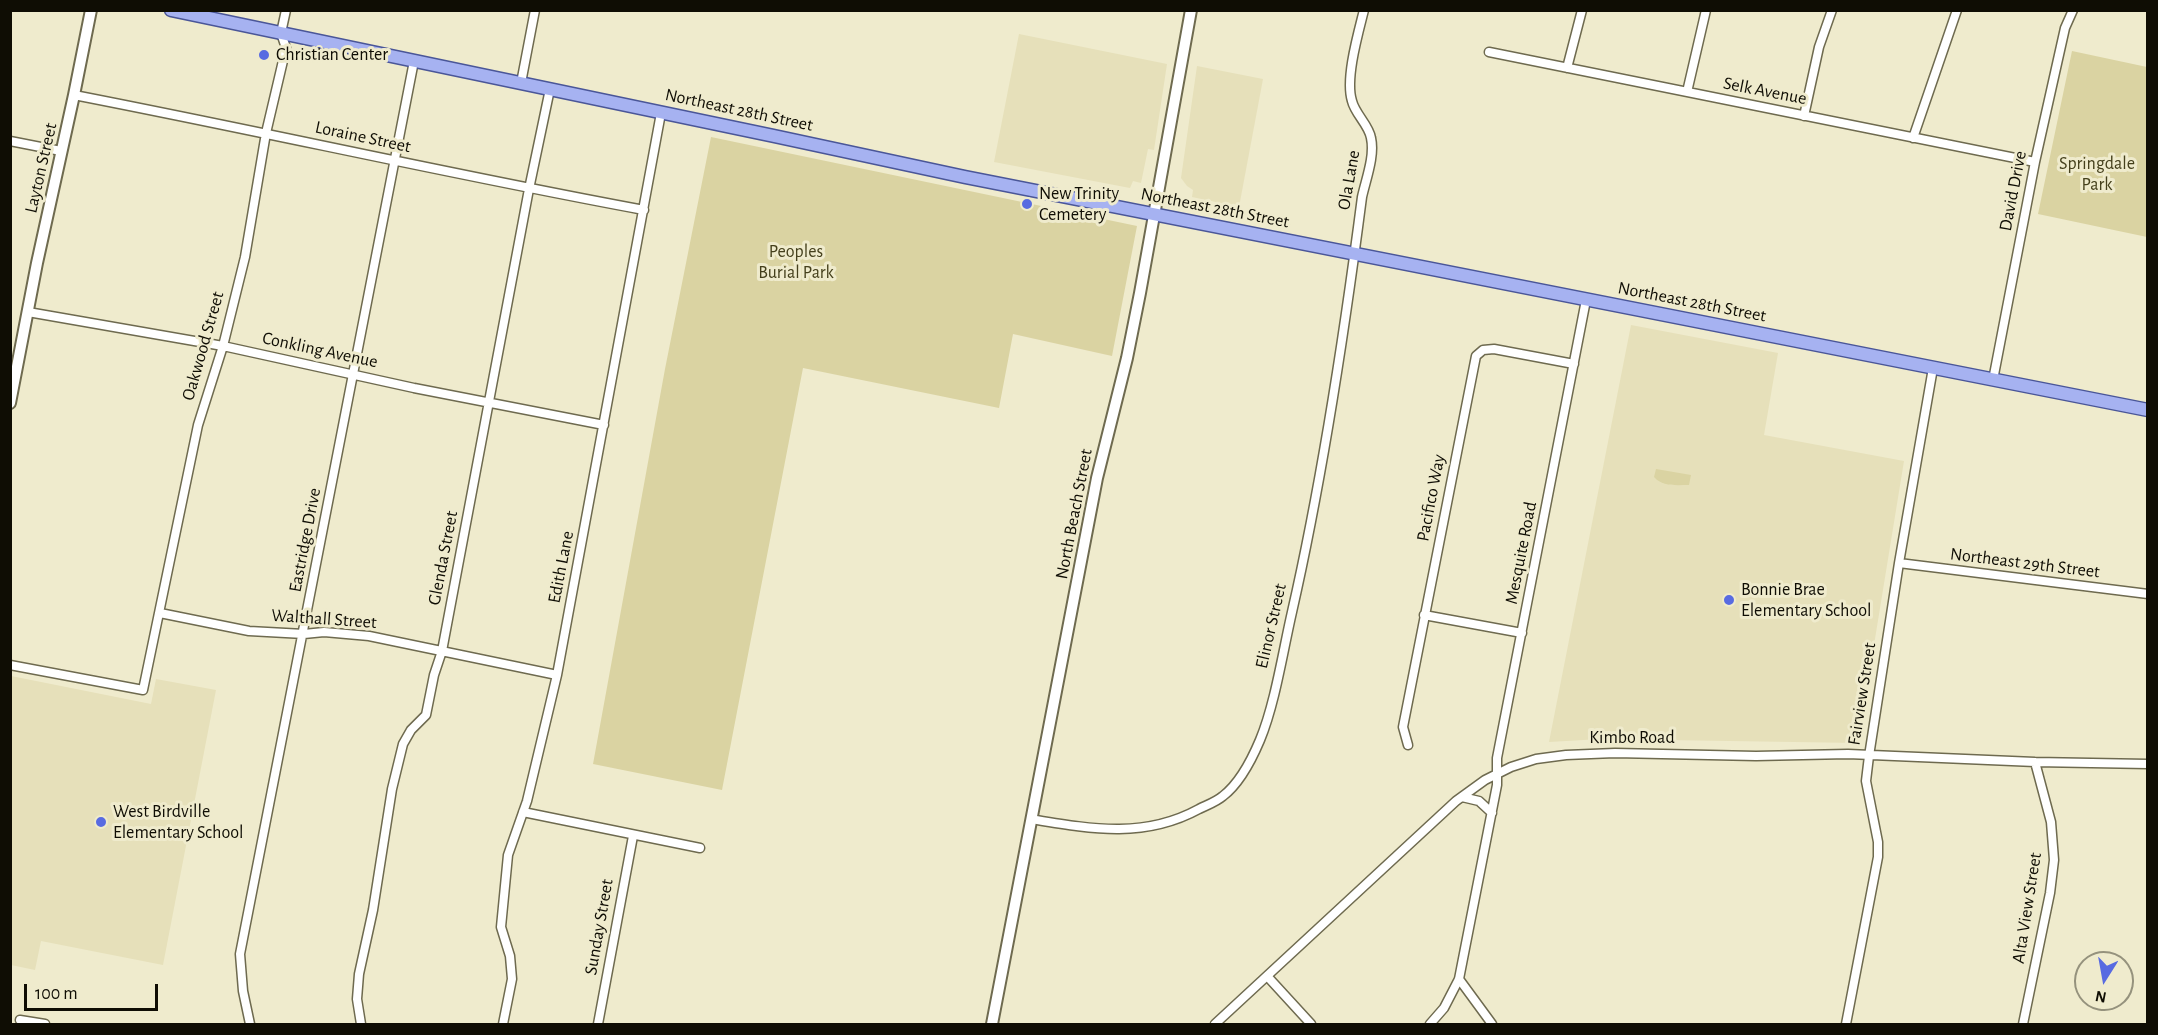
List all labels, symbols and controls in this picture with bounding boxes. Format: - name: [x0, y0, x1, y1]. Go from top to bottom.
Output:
- place label: Christian Center: [276, 44, 388, 66]
- marker: Christian Center: [257, 48, 271, 62]
- street label: Selk Avenue: [1721, 72, 1809, 110]
- street label: Northeast 28th Street: [663, 84, 815, 136]
- street label: Loraine Street: [313, 116, 413, 158]
- street label: Layton Street: [20, 121, 62, 215]
- street label: Ola Lane: [1333, 148, 1365, 212]
- street label: David Drive: [1995, 149, 2031, 233]
- park label: Springdale Park: [2059, 153, 2135, 195]
- place label: New Trinity Cemetery: [1039, 183, 1119, 226]
- street label: Northeast 28th Street: [1139, 183, 1291, 233]
- marker: New Trinity Cemetery: [1020, 197, 1034, 211]
- park label: Peoples Burial Park: [758, 241, 834, 284]
- street label: Northeast 28th Street: [1616, 277, 1768, 327]
- street label: Oakwood Street: [177, 289, 229, 403]
- street label: Conkling Avenue: [260, 327, 380, 373]
- street label: North Beach Street: [1051, 447, 1097, 581]
- street label: Pacifico Way: [1412, 453, 1450, 543]
- street label: Eastridge Drive: [284, 486, 326, 594]
- street label: Mesquite Road: [1500, 500, 1542, 606]
- street label: Glenda Street: [423, 509, 463, 607]
- street label: Edith Lane: [543, 529, 579, 605]
- street label: Northeast 29th Street: [1949, 543, 2101, 583]
- place label: Bonnie Brae Elementary School: [1741, 579, 1871, 622]
- street label: Elinor Street: [1251, 581, 1291, 671]
- marker: Bonnie Brae Elementary School: [1722, 593, 1736, 607]
- street label: Walthall Street: [271, 605, 377, 633]
- street label: Fairview Street: [1843, 641, 1881, 747]
- street label: Kimbo Road: [1589, 727, 1675, 749]
- place label: West Birdville Elementary School: [113, 801, 243, 844]
- marker: West Birdville Elementary School: [94, 815, 108, 829]
- street label: Alta View Street: [2008, 851, 2046, 965]
- street label: Sunday Street: [580, 877, 618, 977]
- north arrow: [2074, 951, 2134, 1011]
- scale bar: [27, 972, 160, 1010]
- text: 100 m: [35, 985, 78, 1003]
- text: N: [2094, 988, 2108, 1006]

